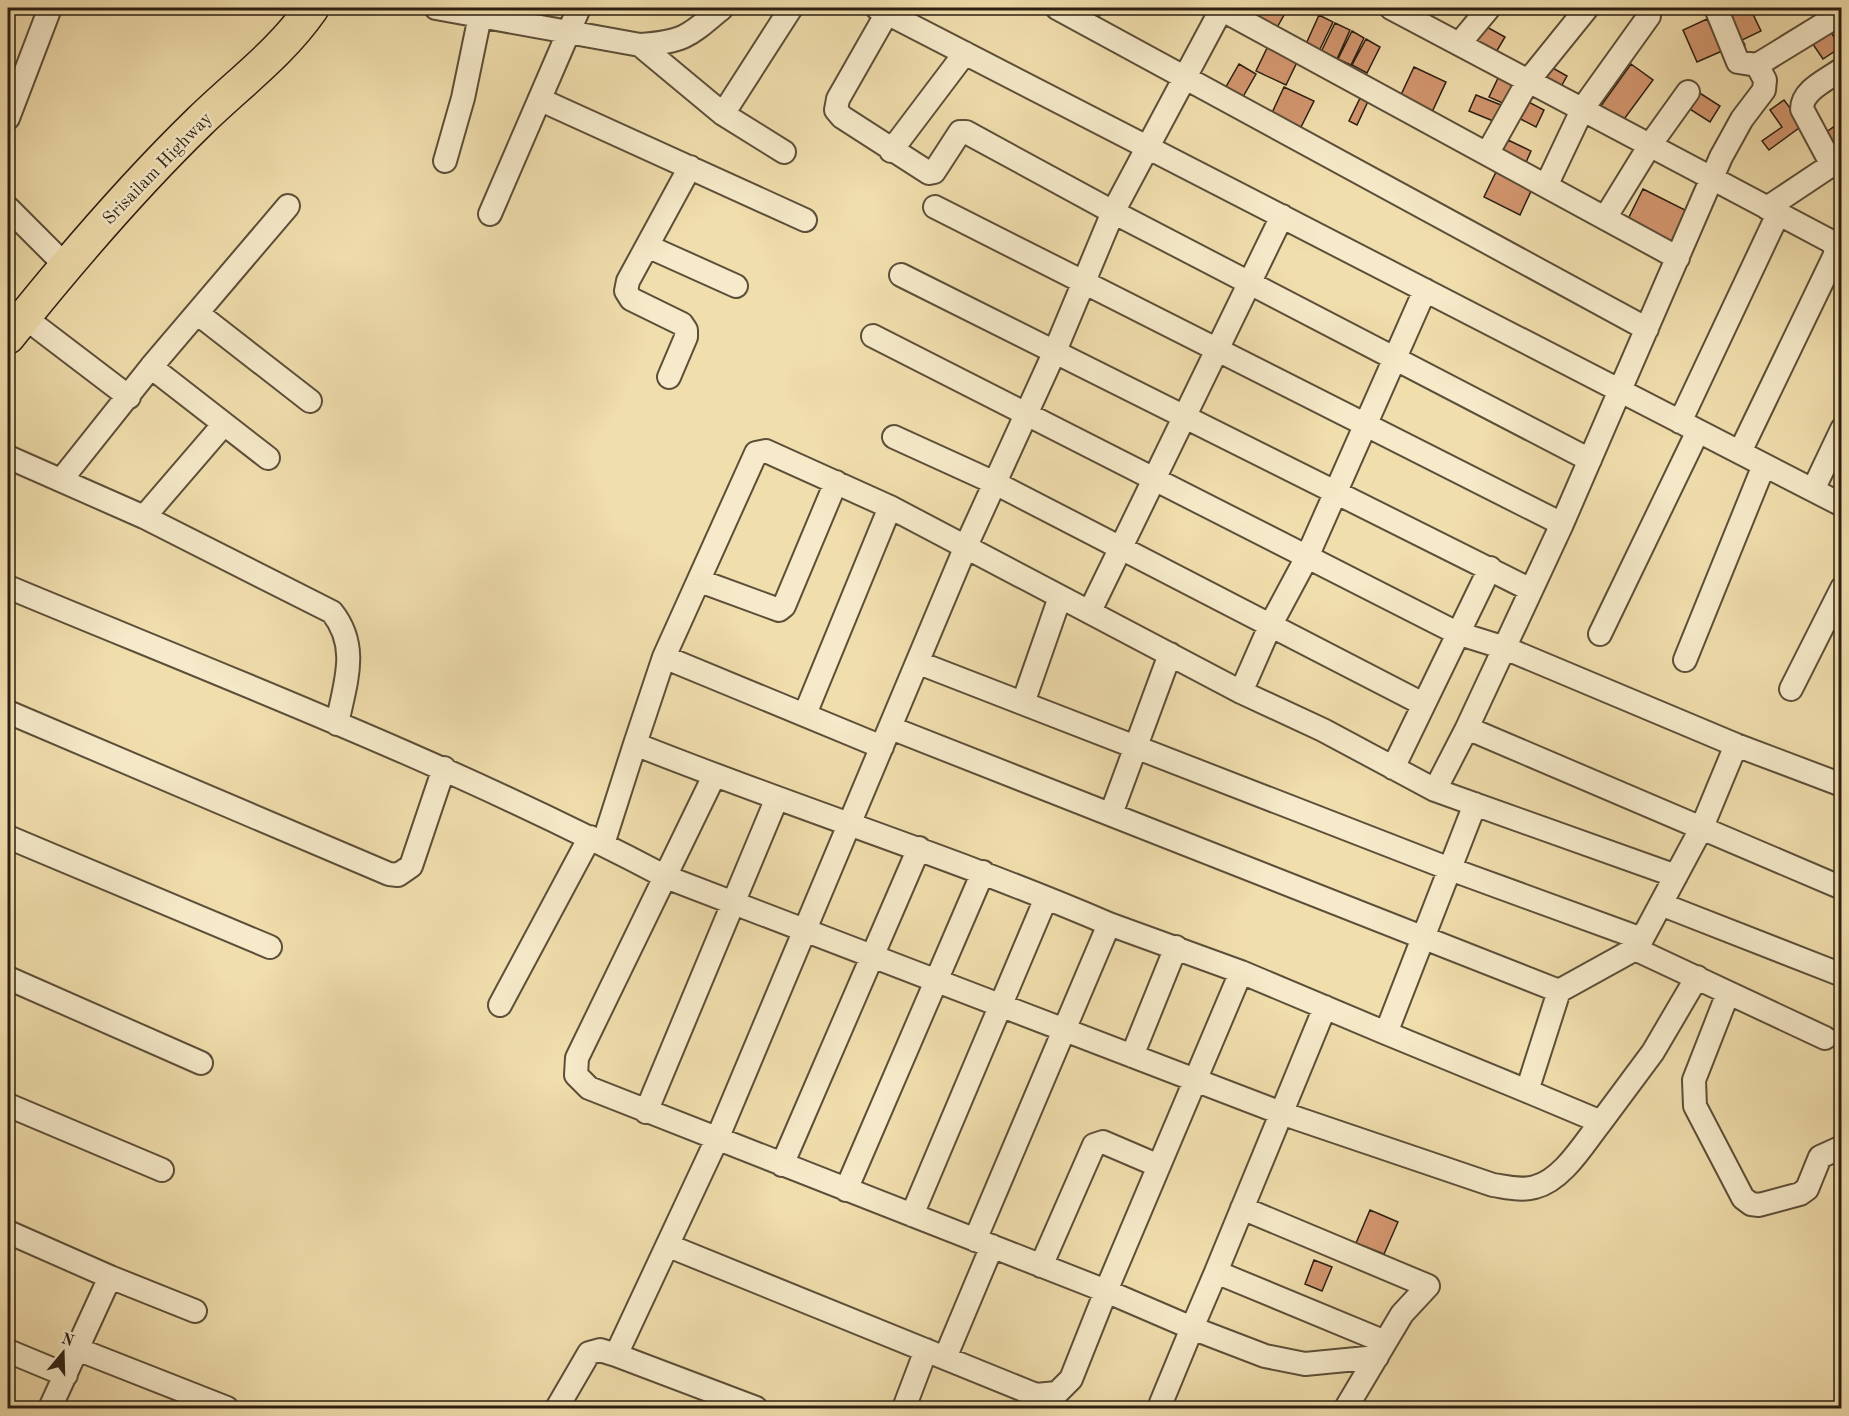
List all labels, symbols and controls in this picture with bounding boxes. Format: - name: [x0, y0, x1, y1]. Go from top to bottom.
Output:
- street label: Srisailam Highway: [100, 109, 216, 228]
- north arrow: [33, 1323, 93, 1383]
- text: N: [59, 1331, 76, 1351]

